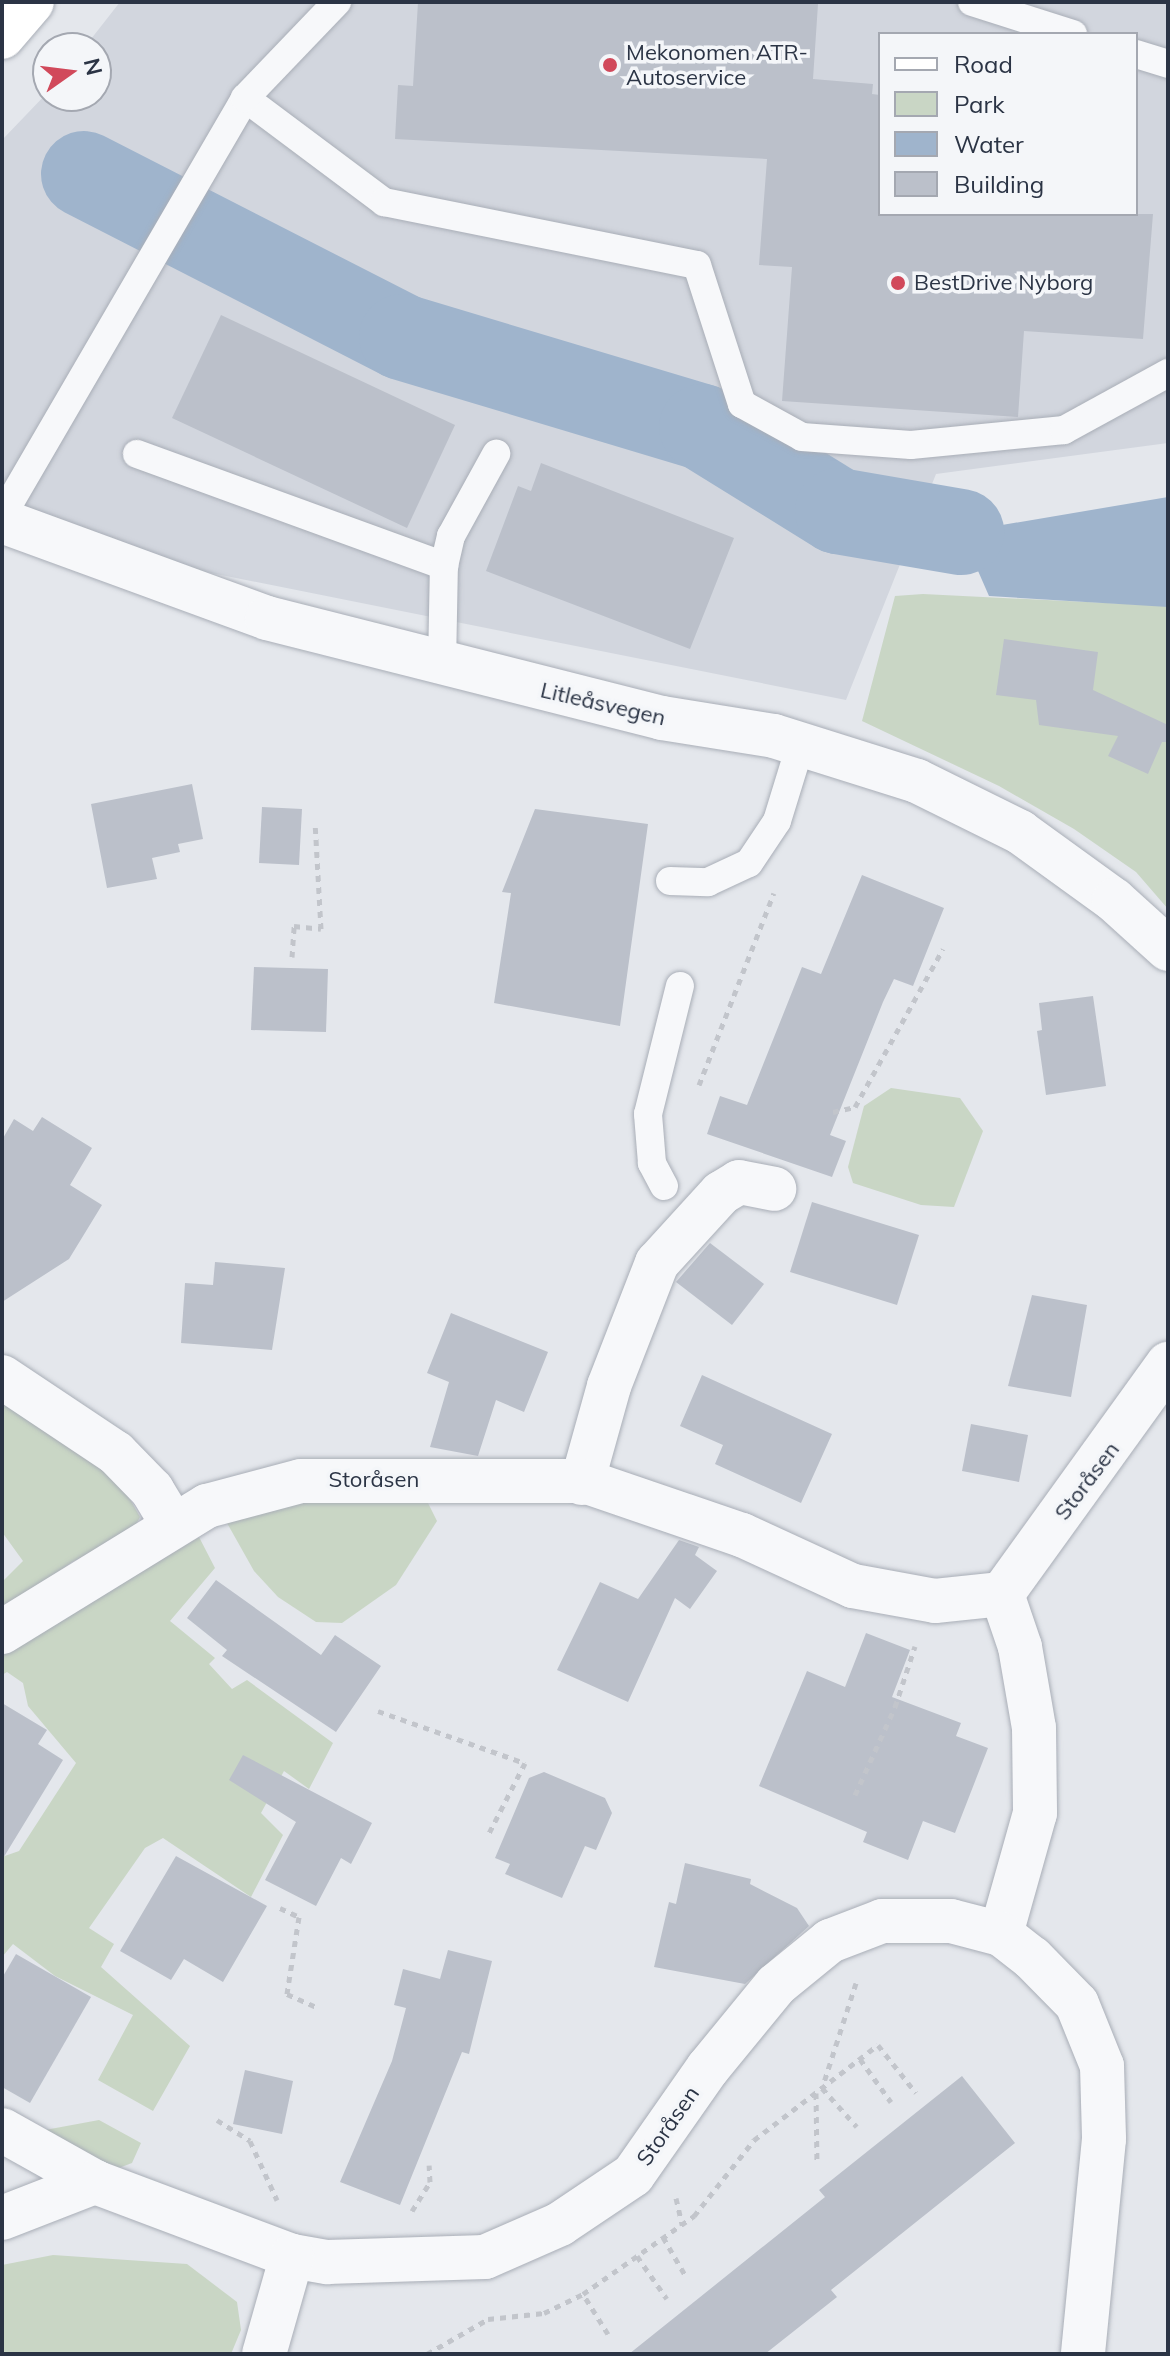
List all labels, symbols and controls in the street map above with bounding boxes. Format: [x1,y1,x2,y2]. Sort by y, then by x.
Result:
north arrow [32,32,112,112]
legend [878,32,1138,216]
place label: Mekonomen ATR- Autoservice [626,39,808,90]
text: Road [954,49,1013,79]
text: N [78,55,109,78]
marker: Mekonomen ATR- Autoservice [601,56,619,74]
text: Park [954,89,1005,119]
text: Water [954,129,1024,159]
text: Building [954,169,1044,199]
place label: BestDrive Nyborg [914,270,1093,296]
marker: BestDrive Nyborg [889,274,907,292]
street label: Litleåsvegen [538,677,668,731]
street label: Storåsen [1049,1437,1125,1525]
street label: Storåsen [329,1467,419,1493]
street label: Storåsen [631,2081,705,2171]

